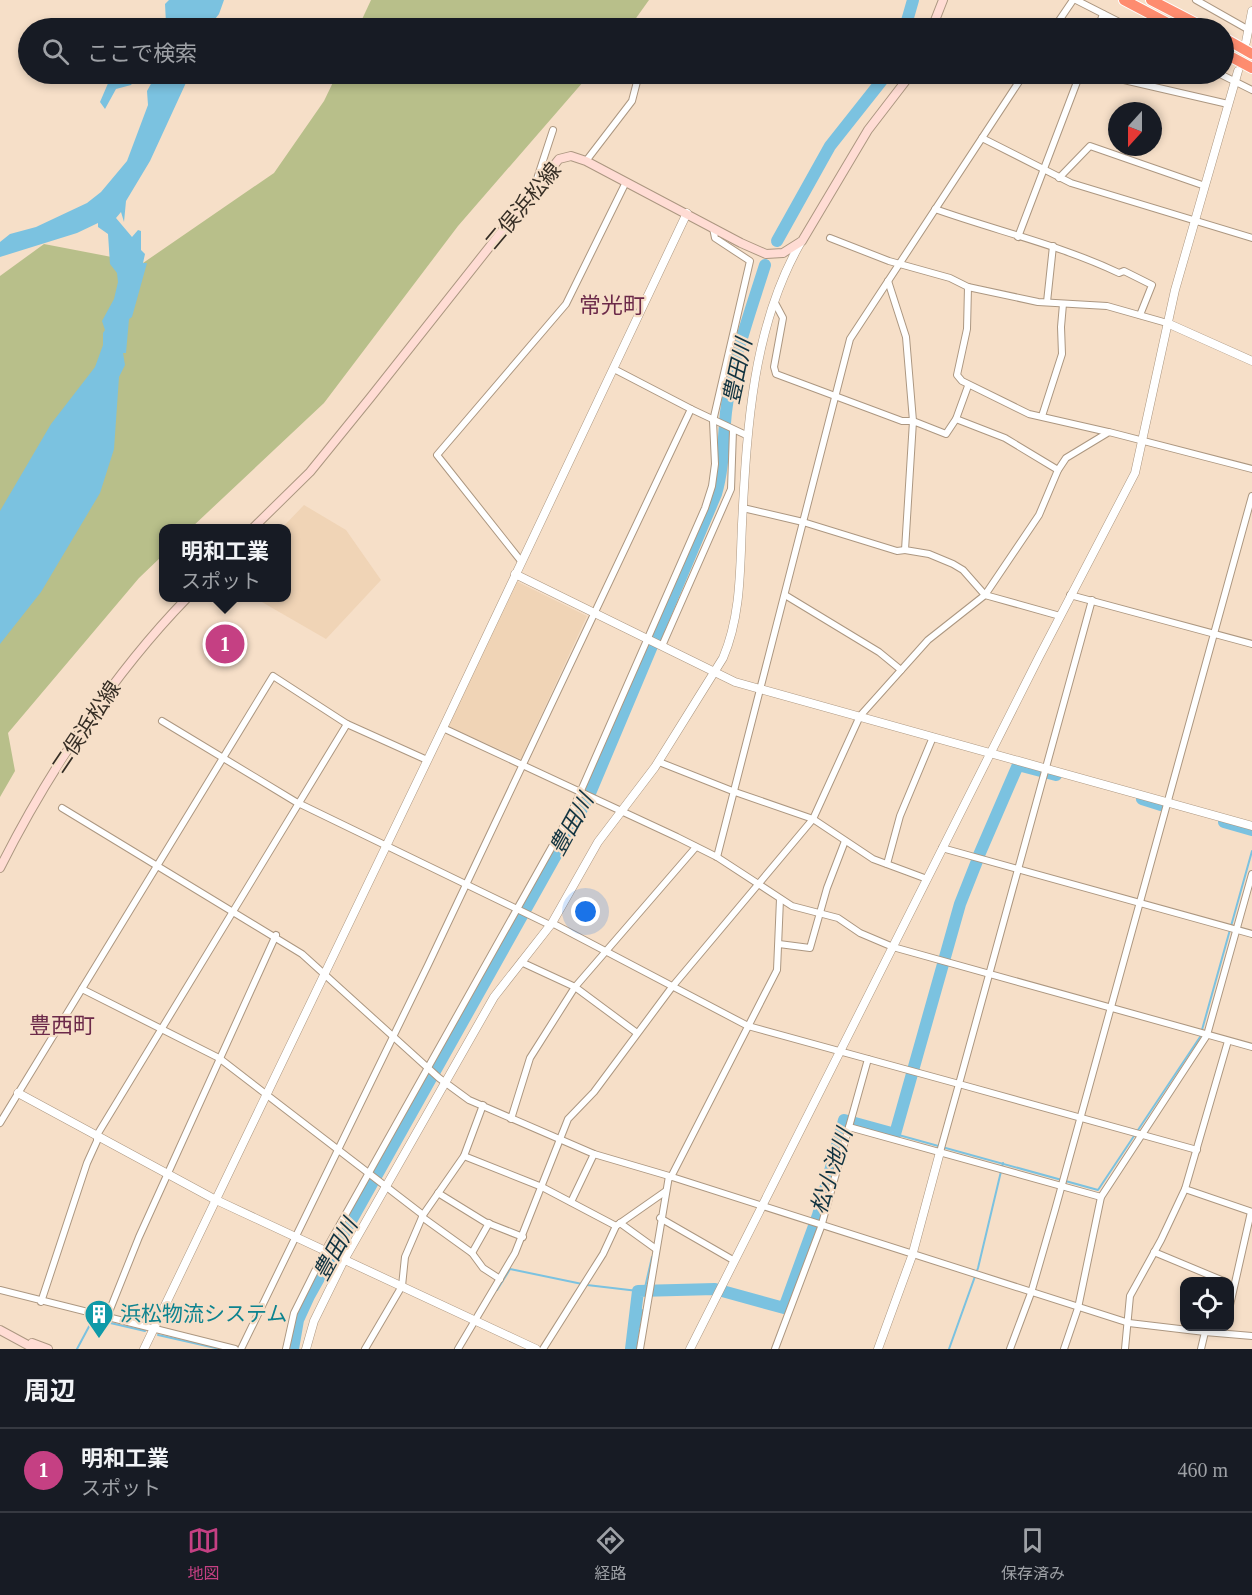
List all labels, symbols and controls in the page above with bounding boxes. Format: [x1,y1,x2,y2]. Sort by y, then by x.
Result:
search box [18,18,1234,84]
icon: search [39,35,72,68]
text: ここで検索 [87,41,197,66]
north arrow [1108,102,1162,156]
street label: 二俣浜松線 [480,158,566,254]
district label: 常光町 [579,293,645,318]
water label: 豊田川 [718,334,757,406]
popup [159,524,291,602]
text: 明和工業 [181,539,269,564]
text: スポット [181,570,261,592]
pin: 1 [206,622,244,666]
street label: 二俣浜松線 [47,677,125,777]
water label: 豊田川 [545,788,599,859]
your location [571,897,600,926]
district label: 豊西町 [29,1013,95,1038]
water label: 松小池川 [806,1124,858,1217]
water label: 豊田川 [309,1213,363,1284]
map controls [1180,1277,1234,1331]
button: locate [1180,1277,1234,1331]
building icon: 浜松物流システム [83,1298,115,1340]
place label: 浜松物流システム [120,1302,287,1326]
text: 周辺 [24,1377,76,1406]
text: 明和工業 [81,1446,169,1471]
text: 1 [39,1459,49,1481]
text: 460 m [1177,1459,1228,1481]
text: スポット [81,1477,161,1499]
tab: 地図 [187,1524,220,1584]
tab: 経路 [594,1524,627,1584]
tab: 保存済み [1001,1524,1065,1584]

